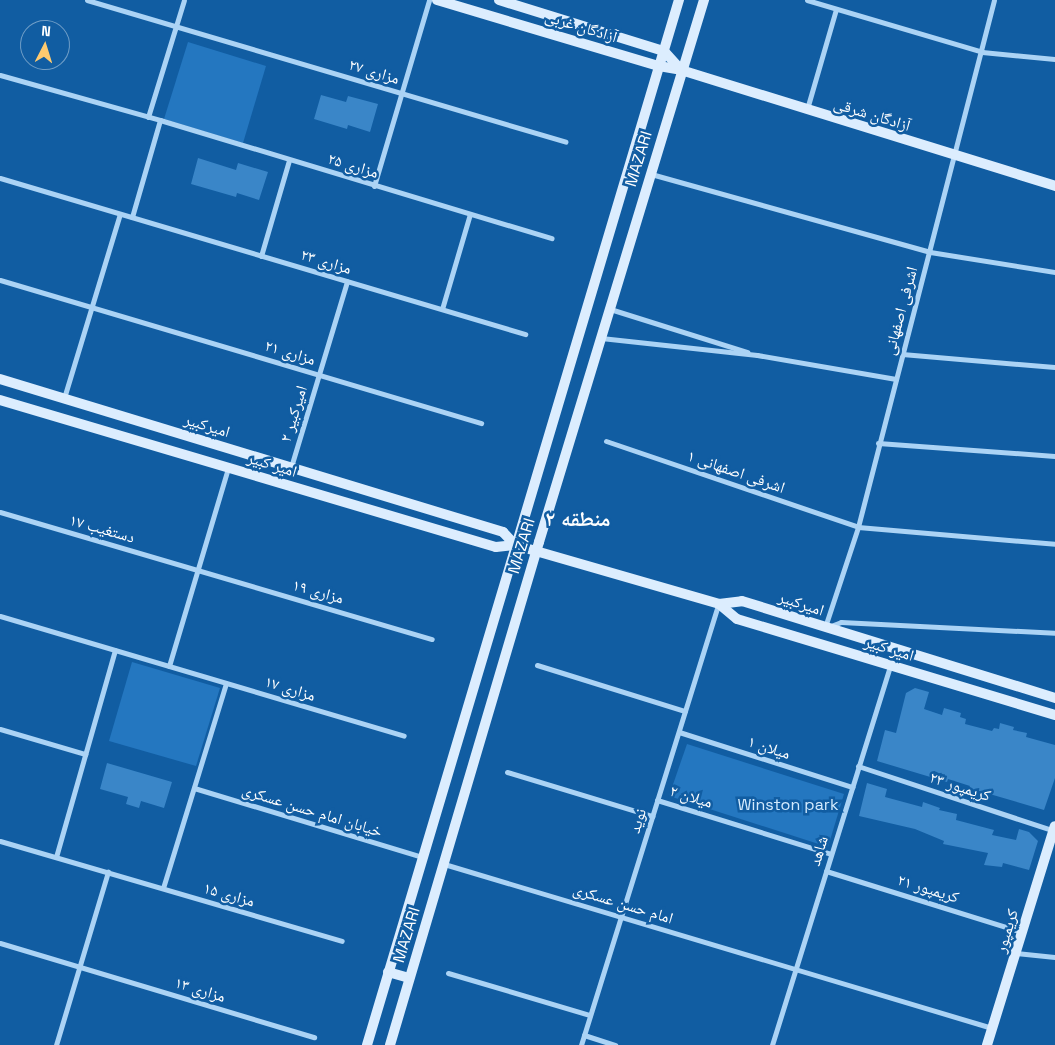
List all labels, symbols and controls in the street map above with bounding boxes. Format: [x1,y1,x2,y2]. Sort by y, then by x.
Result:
street label: آزادگان غربی [543,7,619,47]
north arrow [20,20,70,70]
text: N [41,22,52,40]
street label: مزاری ۲۷ [346,55,402,89]
street label: آزادگان شرقی [831,94,913,136]
street label: MAZARI [621,129,657,189]
street label: مزاری ۲۵ [325,149,381,183]
street label: مزاری ۲۳ [298,245,354,279]
street label: اشرفی اصفهانی [880,265,922,357]
street label: مزاری ۲۱ [262,336,318,370]
street label: امیرکبیر ۲ [276,383,312,445]
street label: امیرکبیر [182,410,232,442]
street label: اشرفی اصفهانی ۱ [685,446,787,498]
street label: امیر کبیر [245,448,299,482]
district label: منطقه ۲ [546,506,610,532]
street label: دستغیب ۱۷ [67,511,137,547]
street label: MAZARI [504,516,540,576]
street label: مزاری ۱۹ [290,576,346,608]
street label: امیرکبیر [776,588,826,620]
street label: امیر کبیر [862,632,916,666]
street label: مزاری ۱۷ [262,672,318,706]
street label: میلان ۱ [745,732,793,764]
street label: کریمپور ۲۳ [927,768,993,806]
street label: خیابان امام حسن عسکری [240,781,384,841]
street label: میلان ۲ [667,781,715,813]
park label: Winston park [737,795,839,815]
street label: نوید [625,806,651,836]
street label: شاهد [805,834,833,868]
street label: کریمپور ۲۱ [895,871,961,907]
street label: مزاری ۱۵ [201,879,257,911]
street label: امام حسن عسکری [571,880,675,928]
street label: MAZARI [389,905,425,965]
street label: کریمپور [991,907,1023,955]
street label: مزاری ۱۳ [172,973,228,1007]

